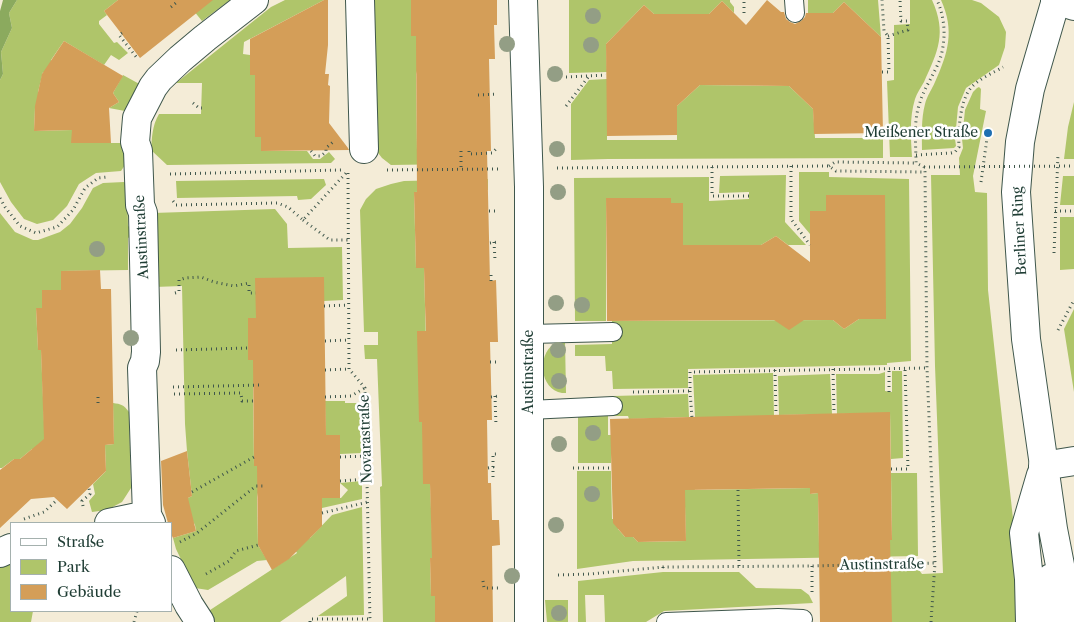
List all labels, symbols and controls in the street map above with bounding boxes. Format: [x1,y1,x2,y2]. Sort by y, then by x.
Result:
place label: Meißener Straße [864,125,978,141]
marker: Meißener Straße [982,127,994,139]
street label: Berliner Ring [1009,186,1031,276]
street label: Austinstraße [131,194,153,280]
street label: Austinstraße [521,330,537,414]
street label: Novarastraße [356,394,376,484]
legend [10,522,172,612]
text: Straße [57,532,104,551]
street label: Austinstraße [840,556,924,574]
text: Park [57,557,90,576]
text: Gebäude [57,582,121,601]

